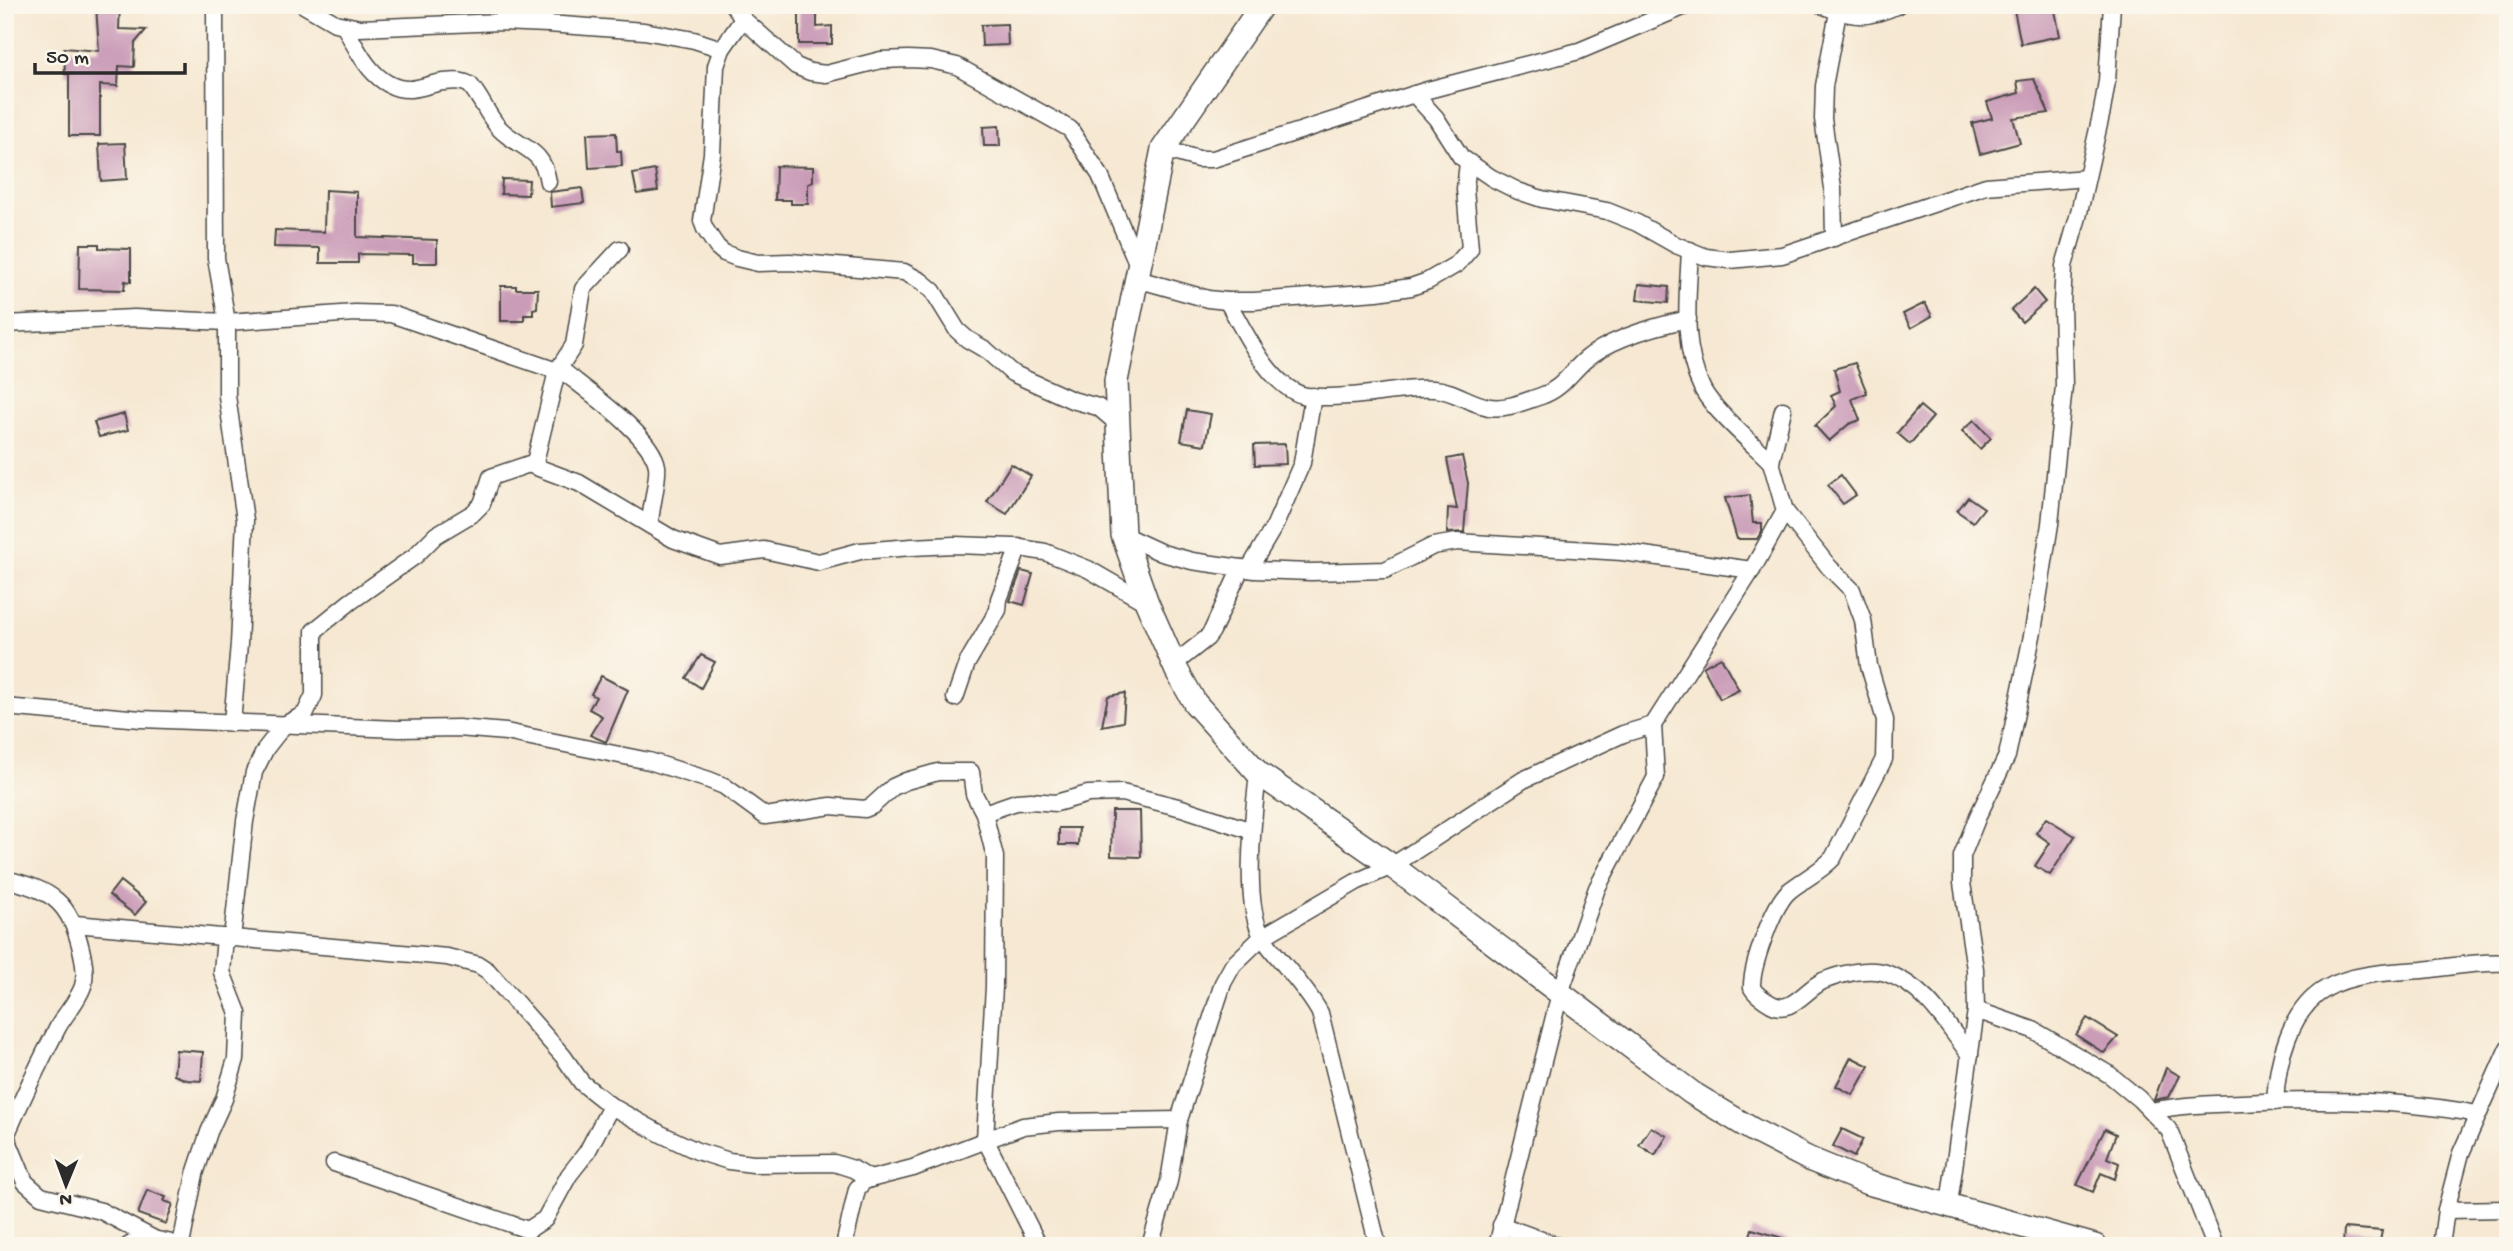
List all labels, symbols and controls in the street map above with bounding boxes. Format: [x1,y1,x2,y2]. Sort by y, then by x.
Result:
scale bar [35,32,186,76]
text: 50 m [46,47,89,72]
north arrow [32,1150,102,1220]
text: N [59,1187,72,1210]

